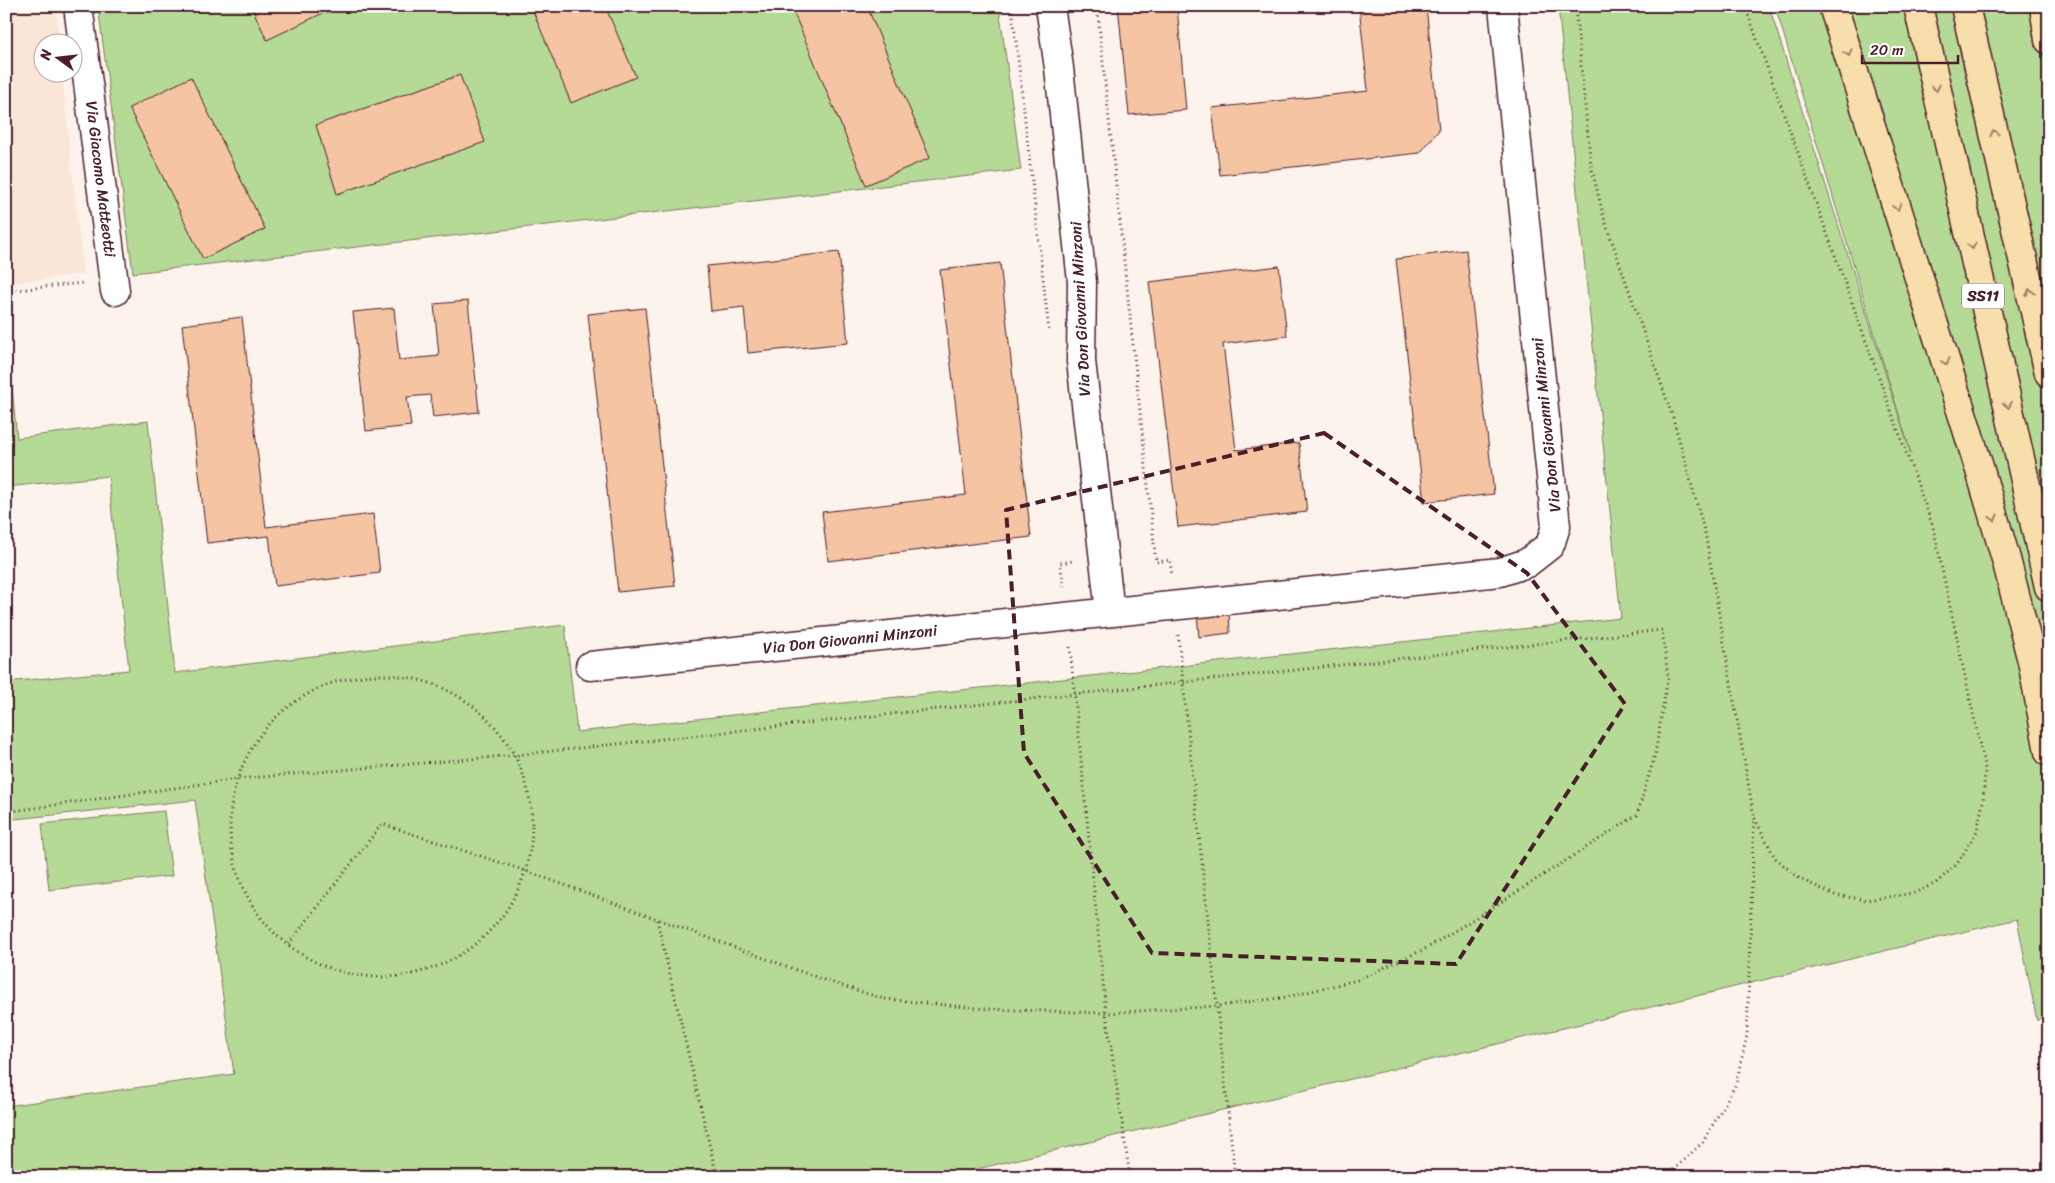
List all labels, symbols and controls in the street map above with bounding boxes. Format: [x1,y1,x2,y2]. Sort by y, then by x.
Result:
north arrow [32,32,82,82]
scale bar [1862,32,1959,64]
text: 20 m [1870,37,1904,63]
text: N [32,47,59,64]
one-way arrow [1842,48,1852,56]
one-way arrow [1931,83,1941,92]
street label: Via Giacomo Matteotti [77,99,125,259]
one-way arrow [1989,129,2000,138]
one-way arrow [1891,203,1901,211]
street label: Via Don Giovanni Minzoni [1061,220,1099,397]
one-way arrow [1966,242,1977,251]
road number: SS11 [1962,284,2004,308]
one-way arrow [2025,287,2036,296]
street label: Via Don Giovanni Minzoni [1522,336,1570,513]
one-way arrow [1941,358,1951,366]
one-way arrow [2002,401,2013,409]
one-way arrow [1989,513,1999,521]
street label: Via Don Giovanni Minzoni [762,615,939,663]

